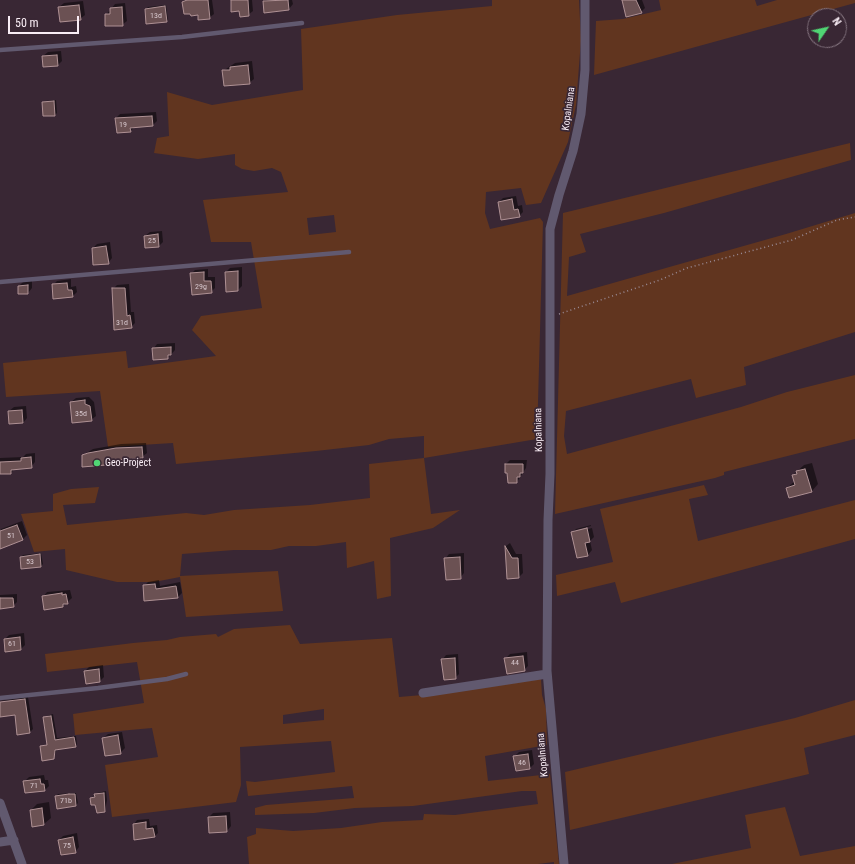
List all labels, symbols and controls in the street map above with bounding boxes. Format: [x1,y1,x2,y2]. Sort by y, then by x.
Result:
scale bar [10,8,81,34]
north arrow [807,8,847,48]
house number: 13d [150,11,162,21]
text: N [829,15,844,28]
text: 50 m [15,16,39,30]
street label: Kopalniana [560,86,578,132]
house number: 19 [119,120,127,130]
house number: 25 [148,236,156,246]
house number: 29g [195,282,207,292]
house number: 31d [116,318,128,328]
street label: Kopalniana [533,408,545,452]
house number: 35d [75,409,87,419]
place label: Geo-Project [105,457,151,469]
marker: Geo-Project [92,458,102,468]
house number: 51 [7,531,15,541]
house number: 53 [26,557,34,567]
house number: 61 [8,639,16,649]
house number: 44 [511,658,519,668]
street label: Kopalniana [535,733,551,777]
house number: 46 [518,758,526,768]
house number: 71 [30,781,38,791]
house number: 71b [60,796,72,806]
house number: 75 [63,841,71,851]

